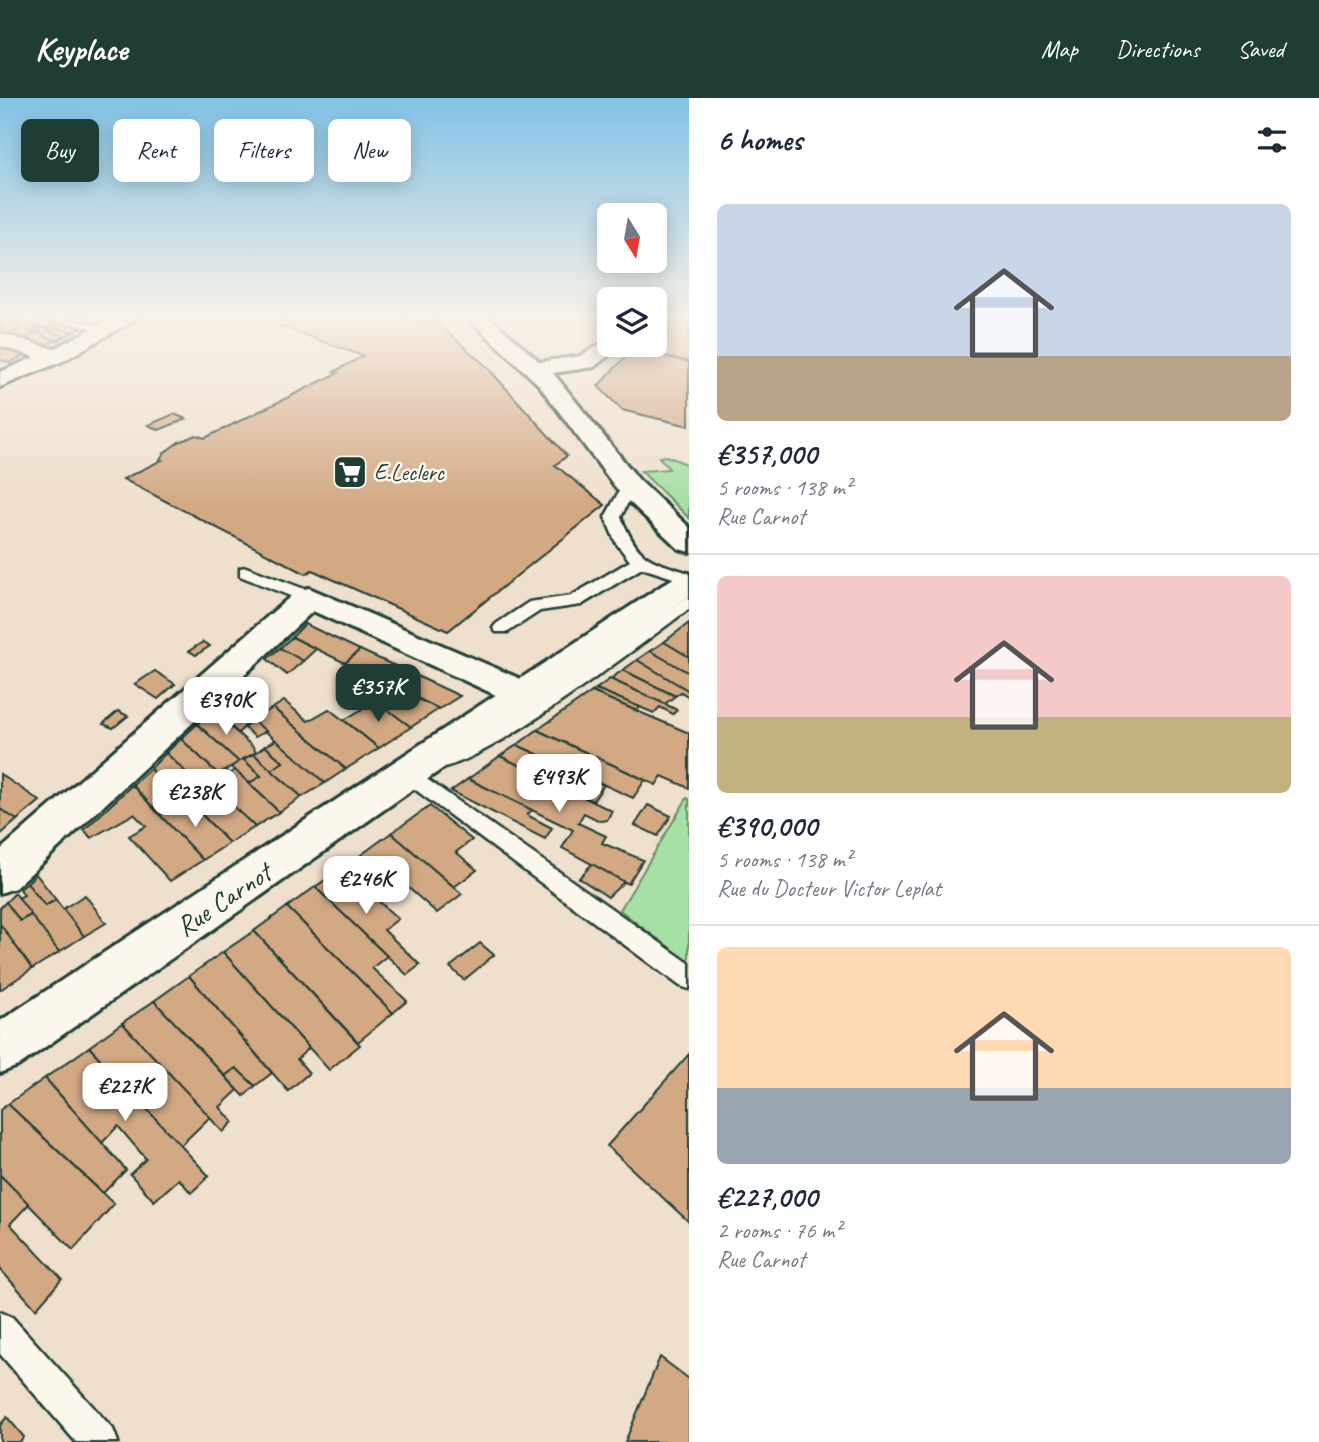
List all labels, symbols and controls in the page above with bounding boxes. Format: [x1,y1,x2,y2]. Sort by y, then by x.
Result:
text: Keyplace [35,28,128,70]
text: Map [1041,34,1078,64]
text: Directions [1116,34,1199,64]
text: Saved [1237,34,1284,64]
chip: Buy [21,119,99,182]
chip: Rent [113,119,200,182]
chip: Filters [214,119,314,182]
chip: New [328,119,411,182]
text: 6 homes [717,121,802,159]
icon: filters [1253,121,1291,159]
north arrow [597,203,667,273]
map controls [597,203,667,357]
icon: home [941,250,1067,376]
button: layers [597,287,667,357]
text: €357,000 [717,435,817,473]
supermarket icon: E.Leclerc [331,453,369,491]
place label: E.Leclerc [374,458,446,487]
text: 5 rooms · 138 m² [717,473,852,502]
text: Rue Carnot [717,502,805,531]
icon: home [941,622,1067,748]
pin: €357K [329,664,427,724]
text: €357K [352,672,404,701]
pin: €390K [177,678,275,737]
text: €390K [200,685,252,714]
pin: €493K [510,754,608,814]
text: €493K [533,762,585,791]
pin: €238K [146,770,244,829]
text: €238K [168,777,222,806]
text: €390,000 [717,807,817,845]
text: 5 rooms · 138 m² [717,845,852,874]
street label: Rue Carnot [169,853,281,944]
pin: €246K [317,856,415,916]
text: €246K [339,864,393,893]
text: Rue du Docteur Victor Leplat [717,874,941,903]
icon: home [941,993,1067,1119]
pin: €227K [76,1063,174,1123]
text: €227K [99,1071,152,1100]
text: €227,000 [717,1178,817,1216]
text: 2 rooms · 76 m² [717,1216,841,1245]
text: Rue Carnot [717,1245,805,1274]

